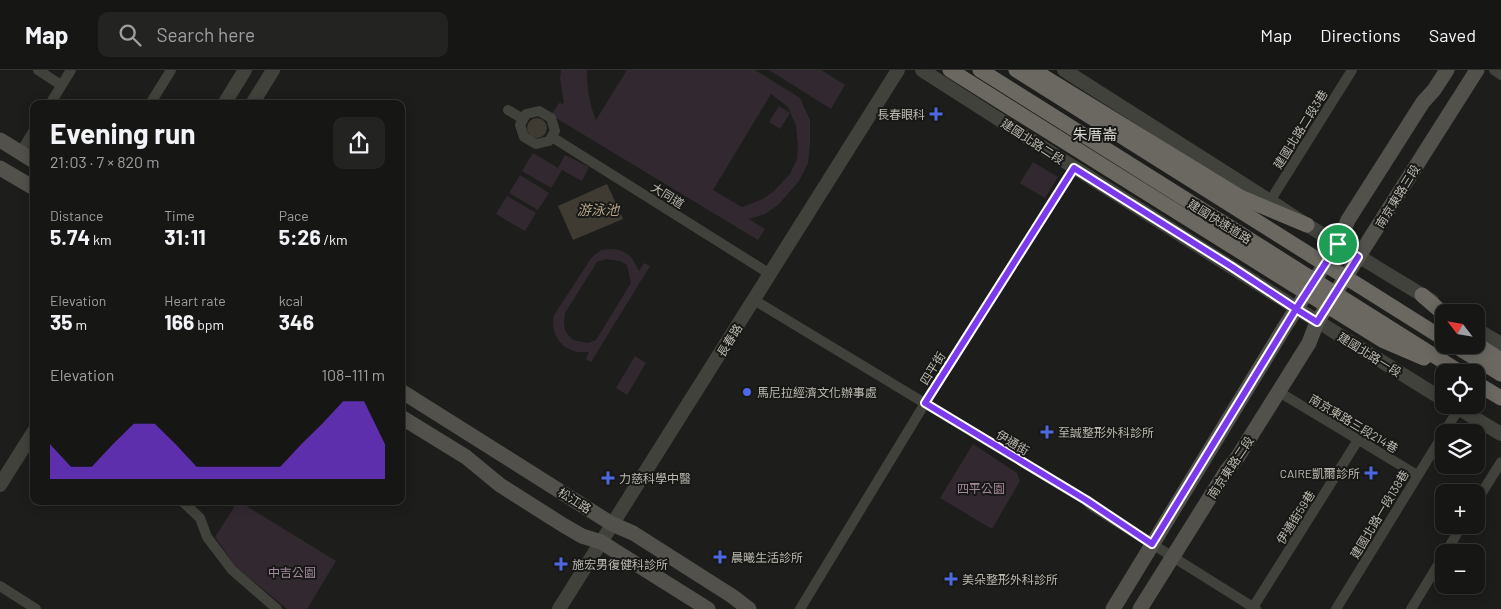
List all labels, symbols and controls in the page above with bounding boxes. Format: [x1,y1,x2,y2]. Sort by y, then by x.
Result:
search box [98,12,448,57]
text: Map [25,20,68,49]
icon: search [116,21,144,49]
text: Search here [156,23,255,46]
text: Map [1260,24,1292,46]
text: Directions [1320,24,1401,46]
text: Saved [1429,24,1476,46]
street label: 建國北路二段3巷 [1270,87,1330,171]
place label: 長春眼科 [877,107,925,121]
marker: 長春眼科 [929,107,943,121]
text: Evening run [50,116,196,150]
street label: 建國北路二段 [999,116,1067,166]
button: share [333,117,385,169]
district label: 朱厝崙 [1072,125,1118,143]
text: 21:03 · 7 × 820 m [50,152,160,171]
street label: 南京東路三段 [1372,162,1422,230]
street label: 大同道 [649,180,687,210]
street label: 建國快速道路 [1186,196,1254,246]
water label: 游泳池 [577,201,621,218]
text: Distance [50,207,103,224]
text: Time [164,207,195,224]
text: Pace [279,207,309,224]
pin [1317,223,1359,265]
text: 5.74 [50,224,90,249]
text: 31:11 [164,224,206,249]
text: 5:26 [279,224,321,249]
icon: arrive [1324,230,1352,258]
text: km [90,231,112,248]
text: /km [321,231,348,248]
text: Elevation [50,292,106,309]
text: Heart rate [164,292,226,309]
text: kcal [279,292,303,309]
north arrow [1435,304,1485,354]
map controls [1435,304,1485,594]
text: 35 [50,309,73,334]
text: 166 [164,309,194,334]
text: 346 [279,309,314,334]
text: m [73,316,87,333]
text: bpm [194,316,224,333]
street label: 長春路 [714,321,744,359]
street label: 建國北路一段 [1336,329,1404,379]
street label: 四平街 [917,349,947,387]
button: locate [1435,364,1485,414]
text: Elevation [50,365,114,384]
text: 108–111 m [321,365,385,384]
place label: 馬尼拉經濟文化辦事處 [757,385,877,399]
marker: 馬尼拉經濟文化辦事處 [741,386,753,398]
street label: 南京東路三段214巷 [1307,391,1401,455]
button: layers [1435,424,1485,474]
marker: 至誠整形外科診所 [1040,425,1054,439]
place label: 至誠整形外科診所 [1058,425,1154,439]
street label: 伊通街 [994,427,1032,457]
street label: 南京東路二段 [1204,433,1256,501]
place label: CAIRE凱爾診所 [1280,466,1360,480]
marker: CAIRE凱爾診所 [1364,466,1378,480]
street label: 建國北路一段138巷 [1347,467,1411,561]
marker: 力慈科學中醫 [601,471,615,485]
place label: 力慈科學中醫 [619,471,691,485]
park label: 四平公園 [957,481,1005,495]
button: + [1435,484,1485,534]
street label: 松江路 [556,485,594,515]
street label: 伊通街59巷 [1273,488,1317,546]
button: − [1435,544,1485,594]
marker: 晨曦生活診所 [713,550,727,564]
place label: 晨曦生活診所 [731,550,803,564]
marker: 施宏男復健科診所 [554,557,568,571]
place label: 施宏男復健科診所 [572,557,668,571]
park label: 中吉公園 [268,565,316,579]
marker: 美朵整形外科診所 [944,572,958,586]
place label: 美朵整形外科診所 [962,572,1058,586]

